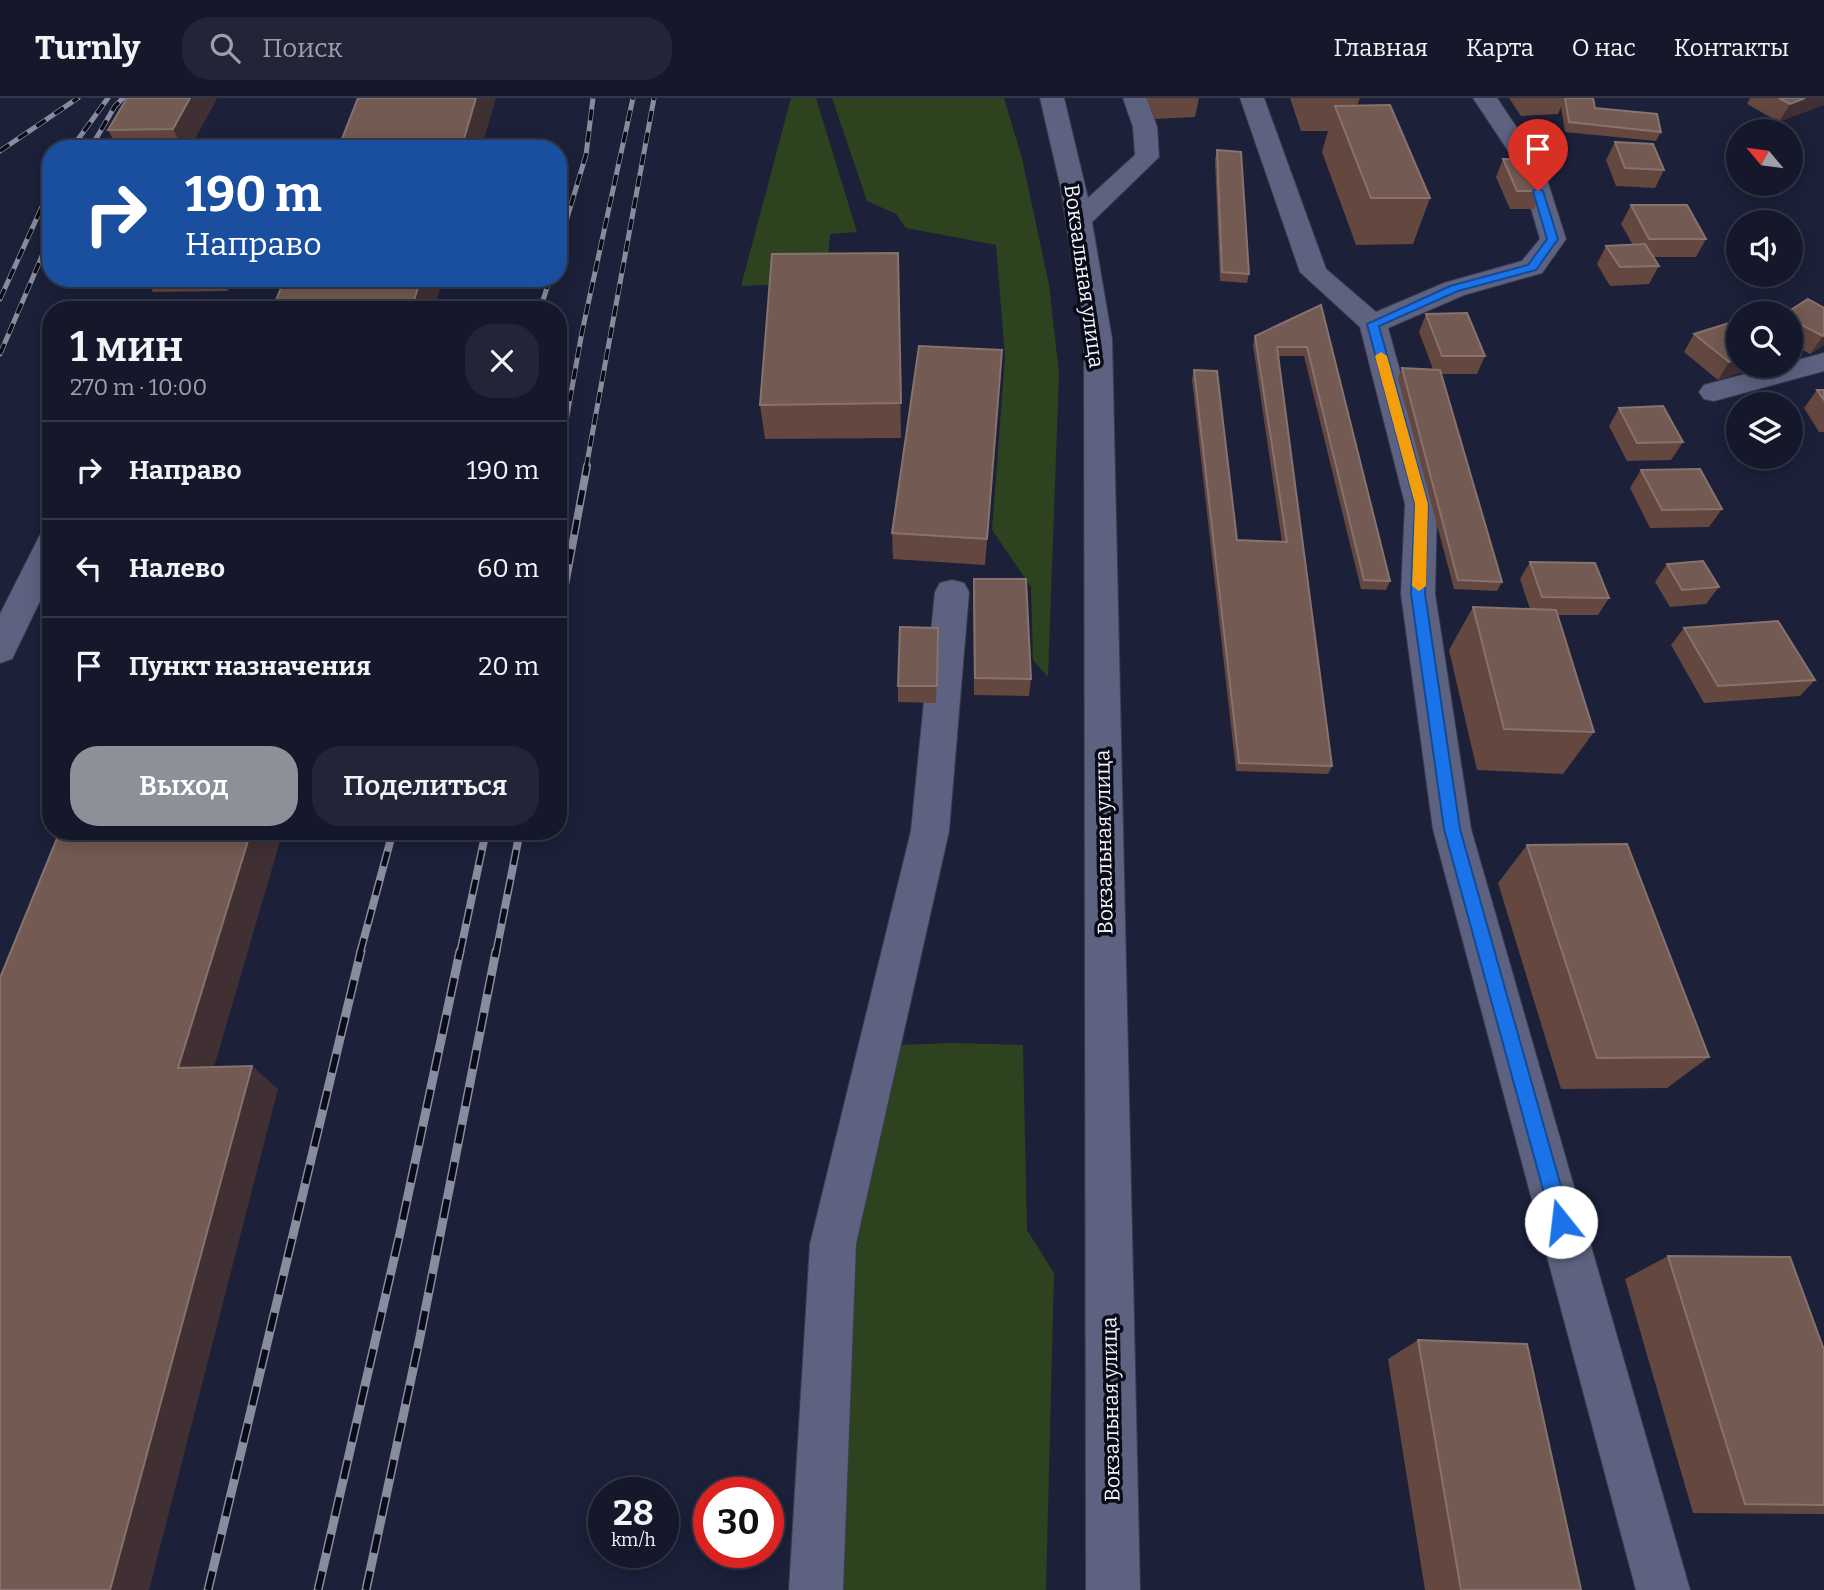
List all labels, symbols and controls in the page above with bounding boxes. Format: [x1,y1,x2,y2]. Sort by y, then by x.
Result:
search box [182,17,672,80]
text: Turnly [35,28,140,68]
icon: search [206,29,244,67]
text: Поиск [262,33,343,64]
text: Главная [1333,34,1428,62]
text: Карта [1466,34,1534,62]
text: О нас [1572,34,1636,62]
text: Контакты [1674,34,1789,62]
pin [1508,119,1568,191]
north arrow [1726,119,1802,196]
map controls [1726,119,1803,469]
icon: arrive [1519,130,1557,168]
text: 190 m [185,165,322,224]
icon: right [70,168,161,259]
street label: Вокзальная улица [1058,183,1110,370]
button: sound [1726,210,1803,287]
text: Направо [185,225,322,263]
button: search [1726,301,1803,378]
text: 1 мин [70,322,183,372]
button: close [465,324,539,398]
text: 270 m · 10:00 [70,373,207,401]
button: layers [1726,392,1803,469]
icon: right [70,451,108,489]
text: Направо [129,455,242,486]
text: 190 m [467,455,539,486]
icon: left [70,549,108,587]
text: Налево [129,553,225,584]
text: 60 m [477,553,539,584]
icon: arrive [70,647,108,685]
text: Пункт назначения [129,651,371,682]
text: 20 m [478,651,539,682]
button: Выход [70,746,298,826]
button: Поделиться [312,746,539,826]
street label: Вокзальная улица [1089,749,1119,935]
position arrow [1524,1185,1598,1259]
street label: Вокзальная улица [1096,1316,1126,1502]
speed limit sign: 30 [693,1477,784,1568]
text: 28 [613,1492,654,1534]
text: km/h [611,1529,656,1551]

